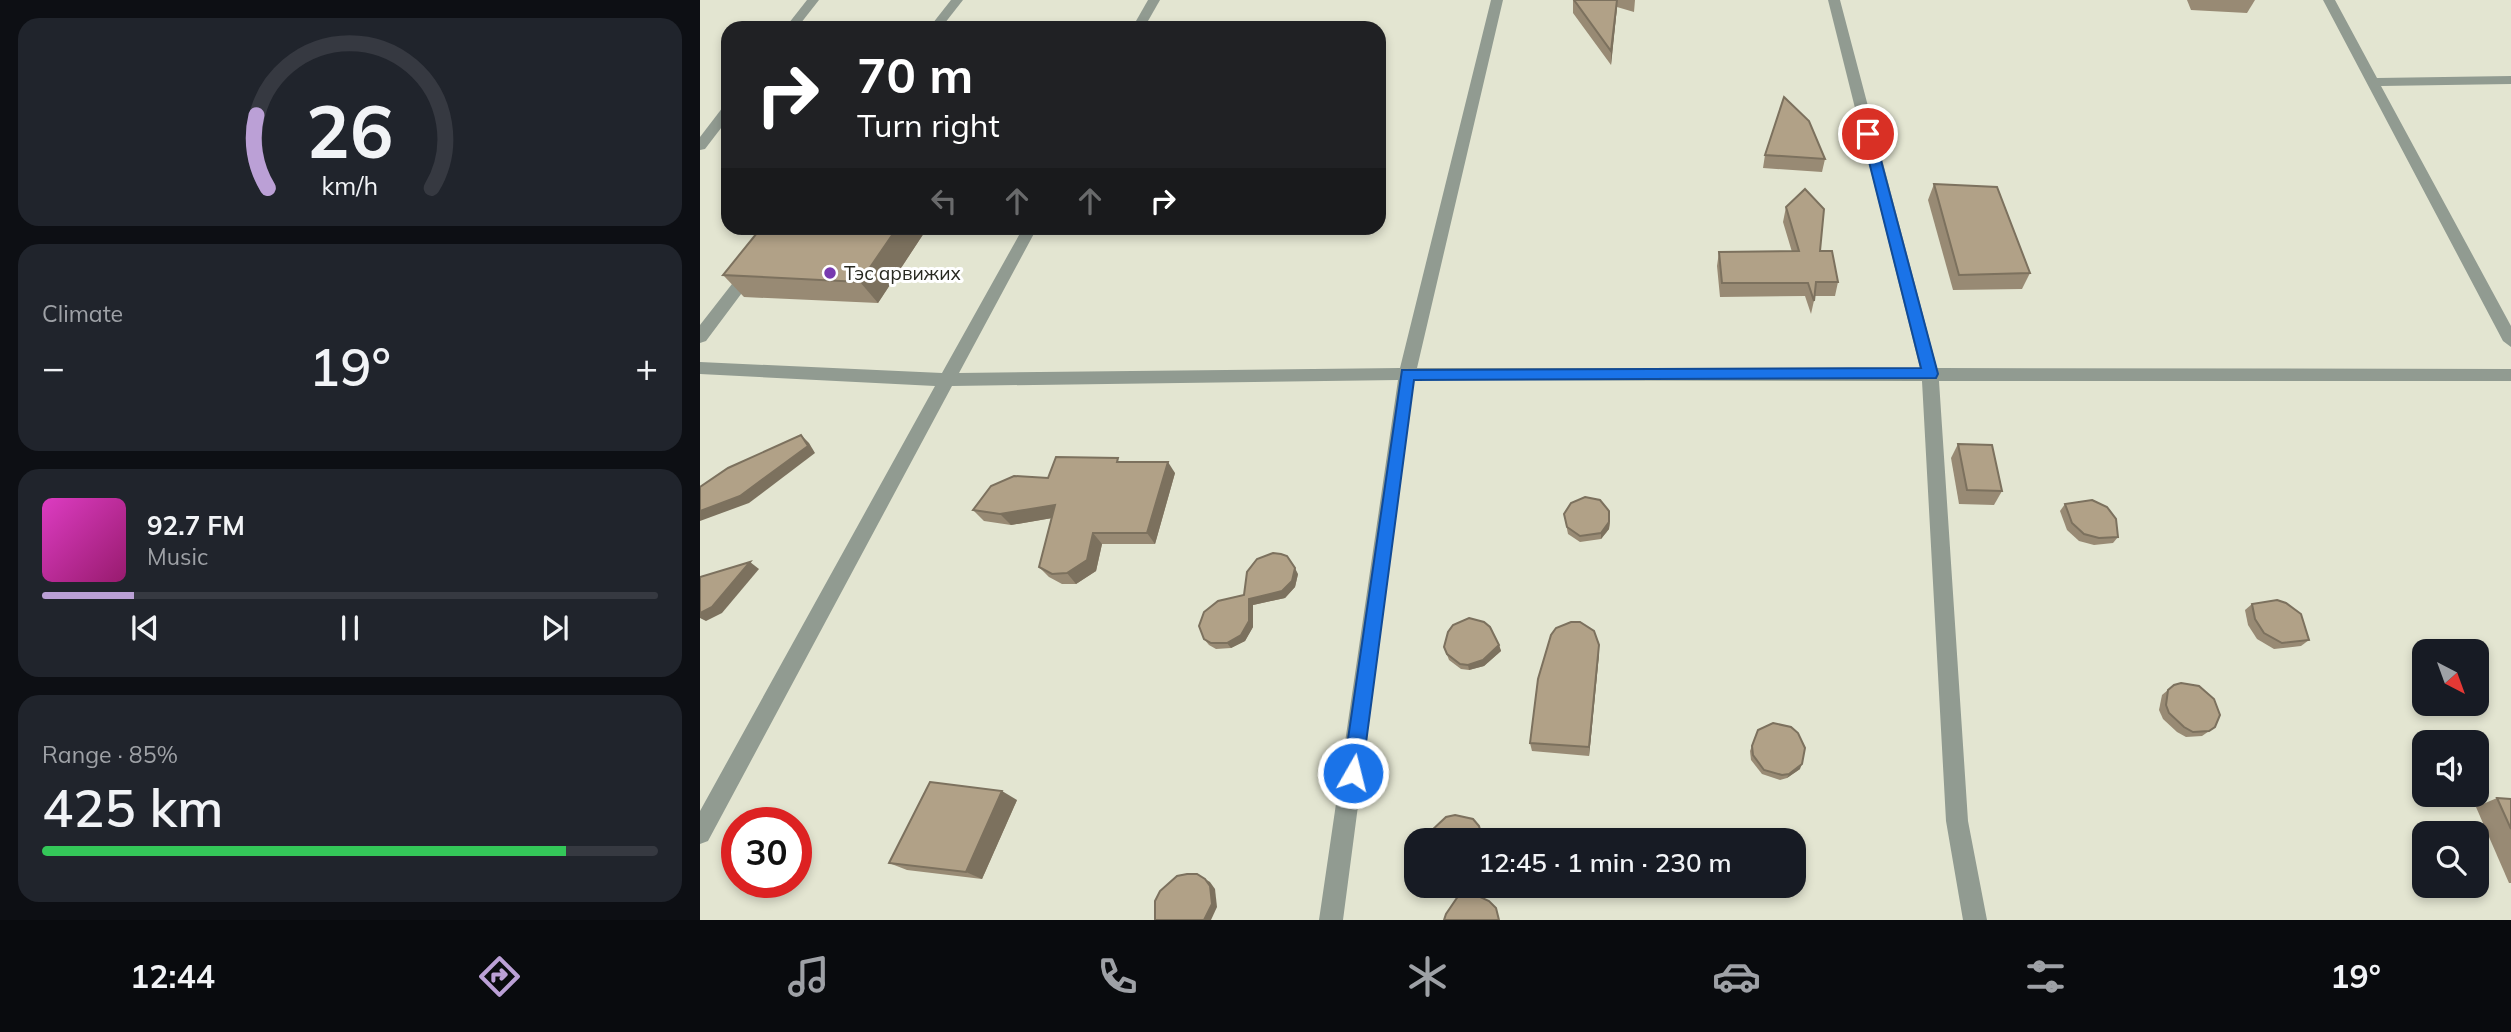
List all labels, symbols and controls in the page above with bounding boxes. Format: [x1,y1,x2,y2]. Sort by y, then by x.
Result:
text: 70 m [857,44,973,105]
icon: right [742,49,833,140]
text: 26 [306,85,394,176]
pin [1838,104,1898,164]
text: Turn right [857,105,1000,145]
icon: arrive [1849,115,1887,153]
text: km/h [322,170,378,201]
icon: left [925,182,963,220]
icon: ahead [998,182,1036,220]
icon: ahead [1071,182,1109,220]
icon: right [1144,182,1182,220]
place label: Тэс арвижих [844,261,962,285]
marker: Тэс арвижих [822,265,838,281]
text: Climate [42,299,123,328]
text: 19° [309,334,391,399]
text: − [42,343,65,391]
text: + [635,343,658,391]
text: 92.7 FM [147,509,245,542]
text: Music [147,542,208,571]
icon: previous [126,609,164,647]
icon: pause [331,609,369,647]
icon: next [536,609,574,647]
north arrow [2412,639,2488,716]
map controls [2412,639,2489,898]
button: sound [2412,730,2489,807]
position arrow [1316,736,1390,810]
text: Range · 85% [42,740,178,769]
text: 425 km [42,775,223,840]
speed limit sign: 30 [721,807,812,898]
button: search [2412,821,2489,898]
text: 12:45 · 1 min · 230 m [1478,846,1732,879]
icon: directions [475,952,524,1001]
icon: music [784,952,833,1001]
icon: phone [1093,952,1142,1001]
icon: climate [1403,952,1452,1001]
icon: car [1712,952,1761,1001]
icon: filters [2021,952,2070,1001]
text: 12:44 [130,956,215,996]
text: 19° [2330,956,2381,996]

